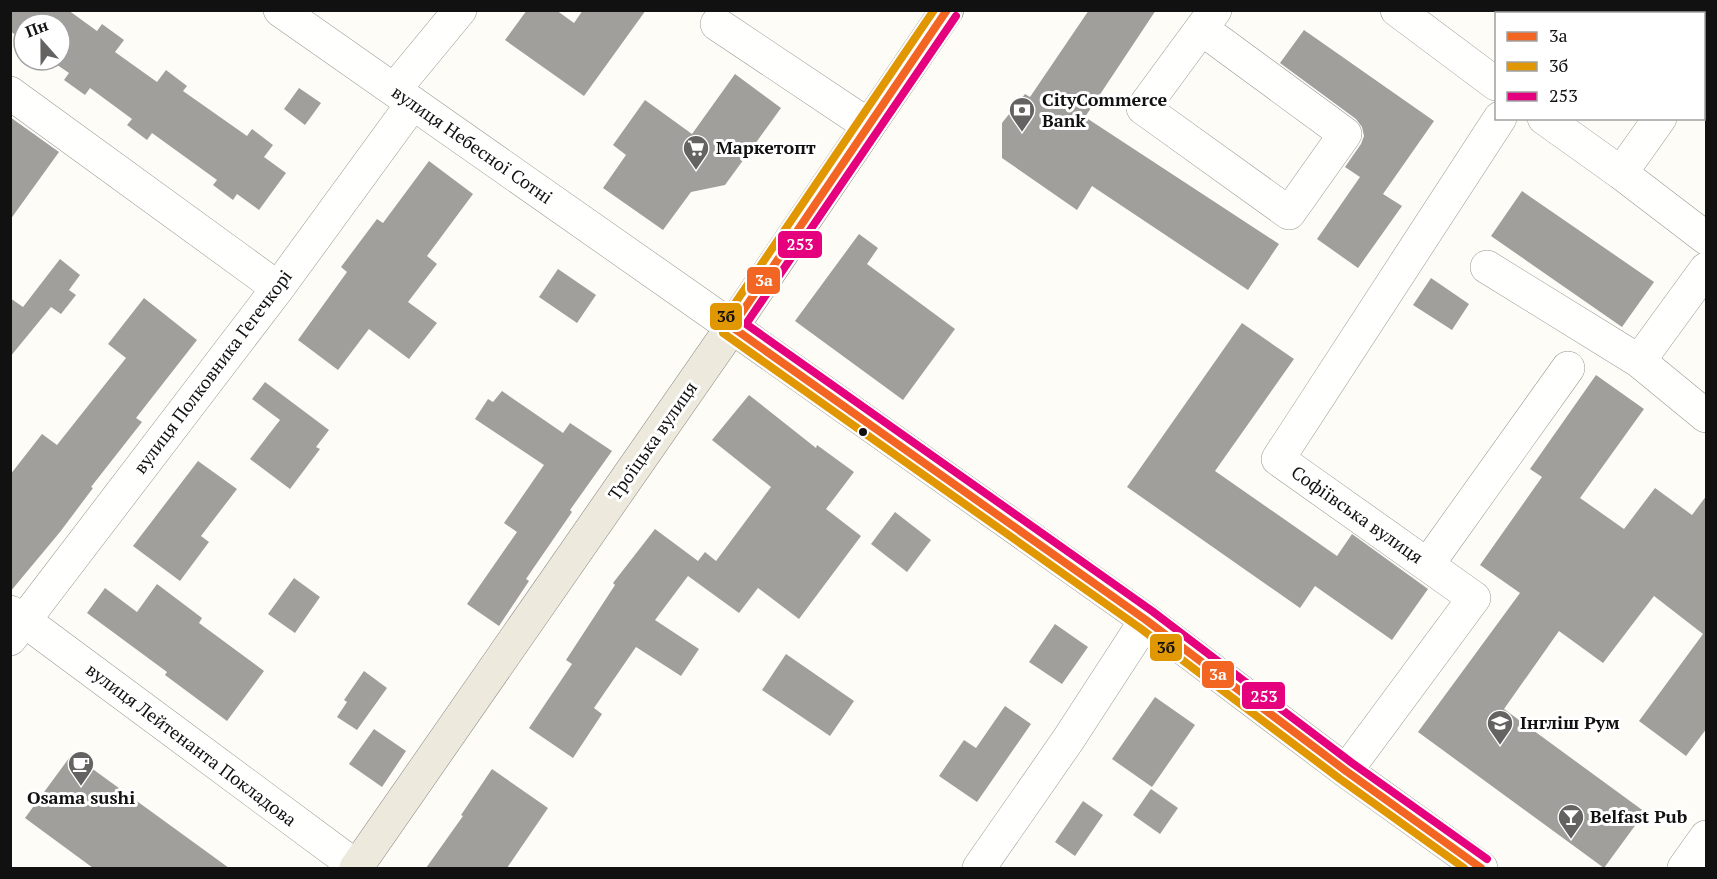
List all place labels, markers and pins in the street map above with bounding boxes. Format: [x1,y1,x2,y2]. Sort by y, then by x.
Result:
place label: CityCommerce Bank [1042,87,1167,132]
bank icon: CityCommerce Bank [1007,95,1037,133]
supermarket icon: Маркетопт [681,133,711,171]
place label: Маркетопт [716,135,816,159]
unlabelled marker [857,426,869,438]
school or university icon: Інгліш Рум [1485,708,1515,746]
place label: Інгліш Рум [1520,710,1620,734]
cafe icon: Osama sushi [66,749,96,787]
place label: Osama sushi [27,785,135,809]
bar icon: Belfast Pub [1556,802,1586,840]
place label: Belfast Pub [1590,804,1688,828]

